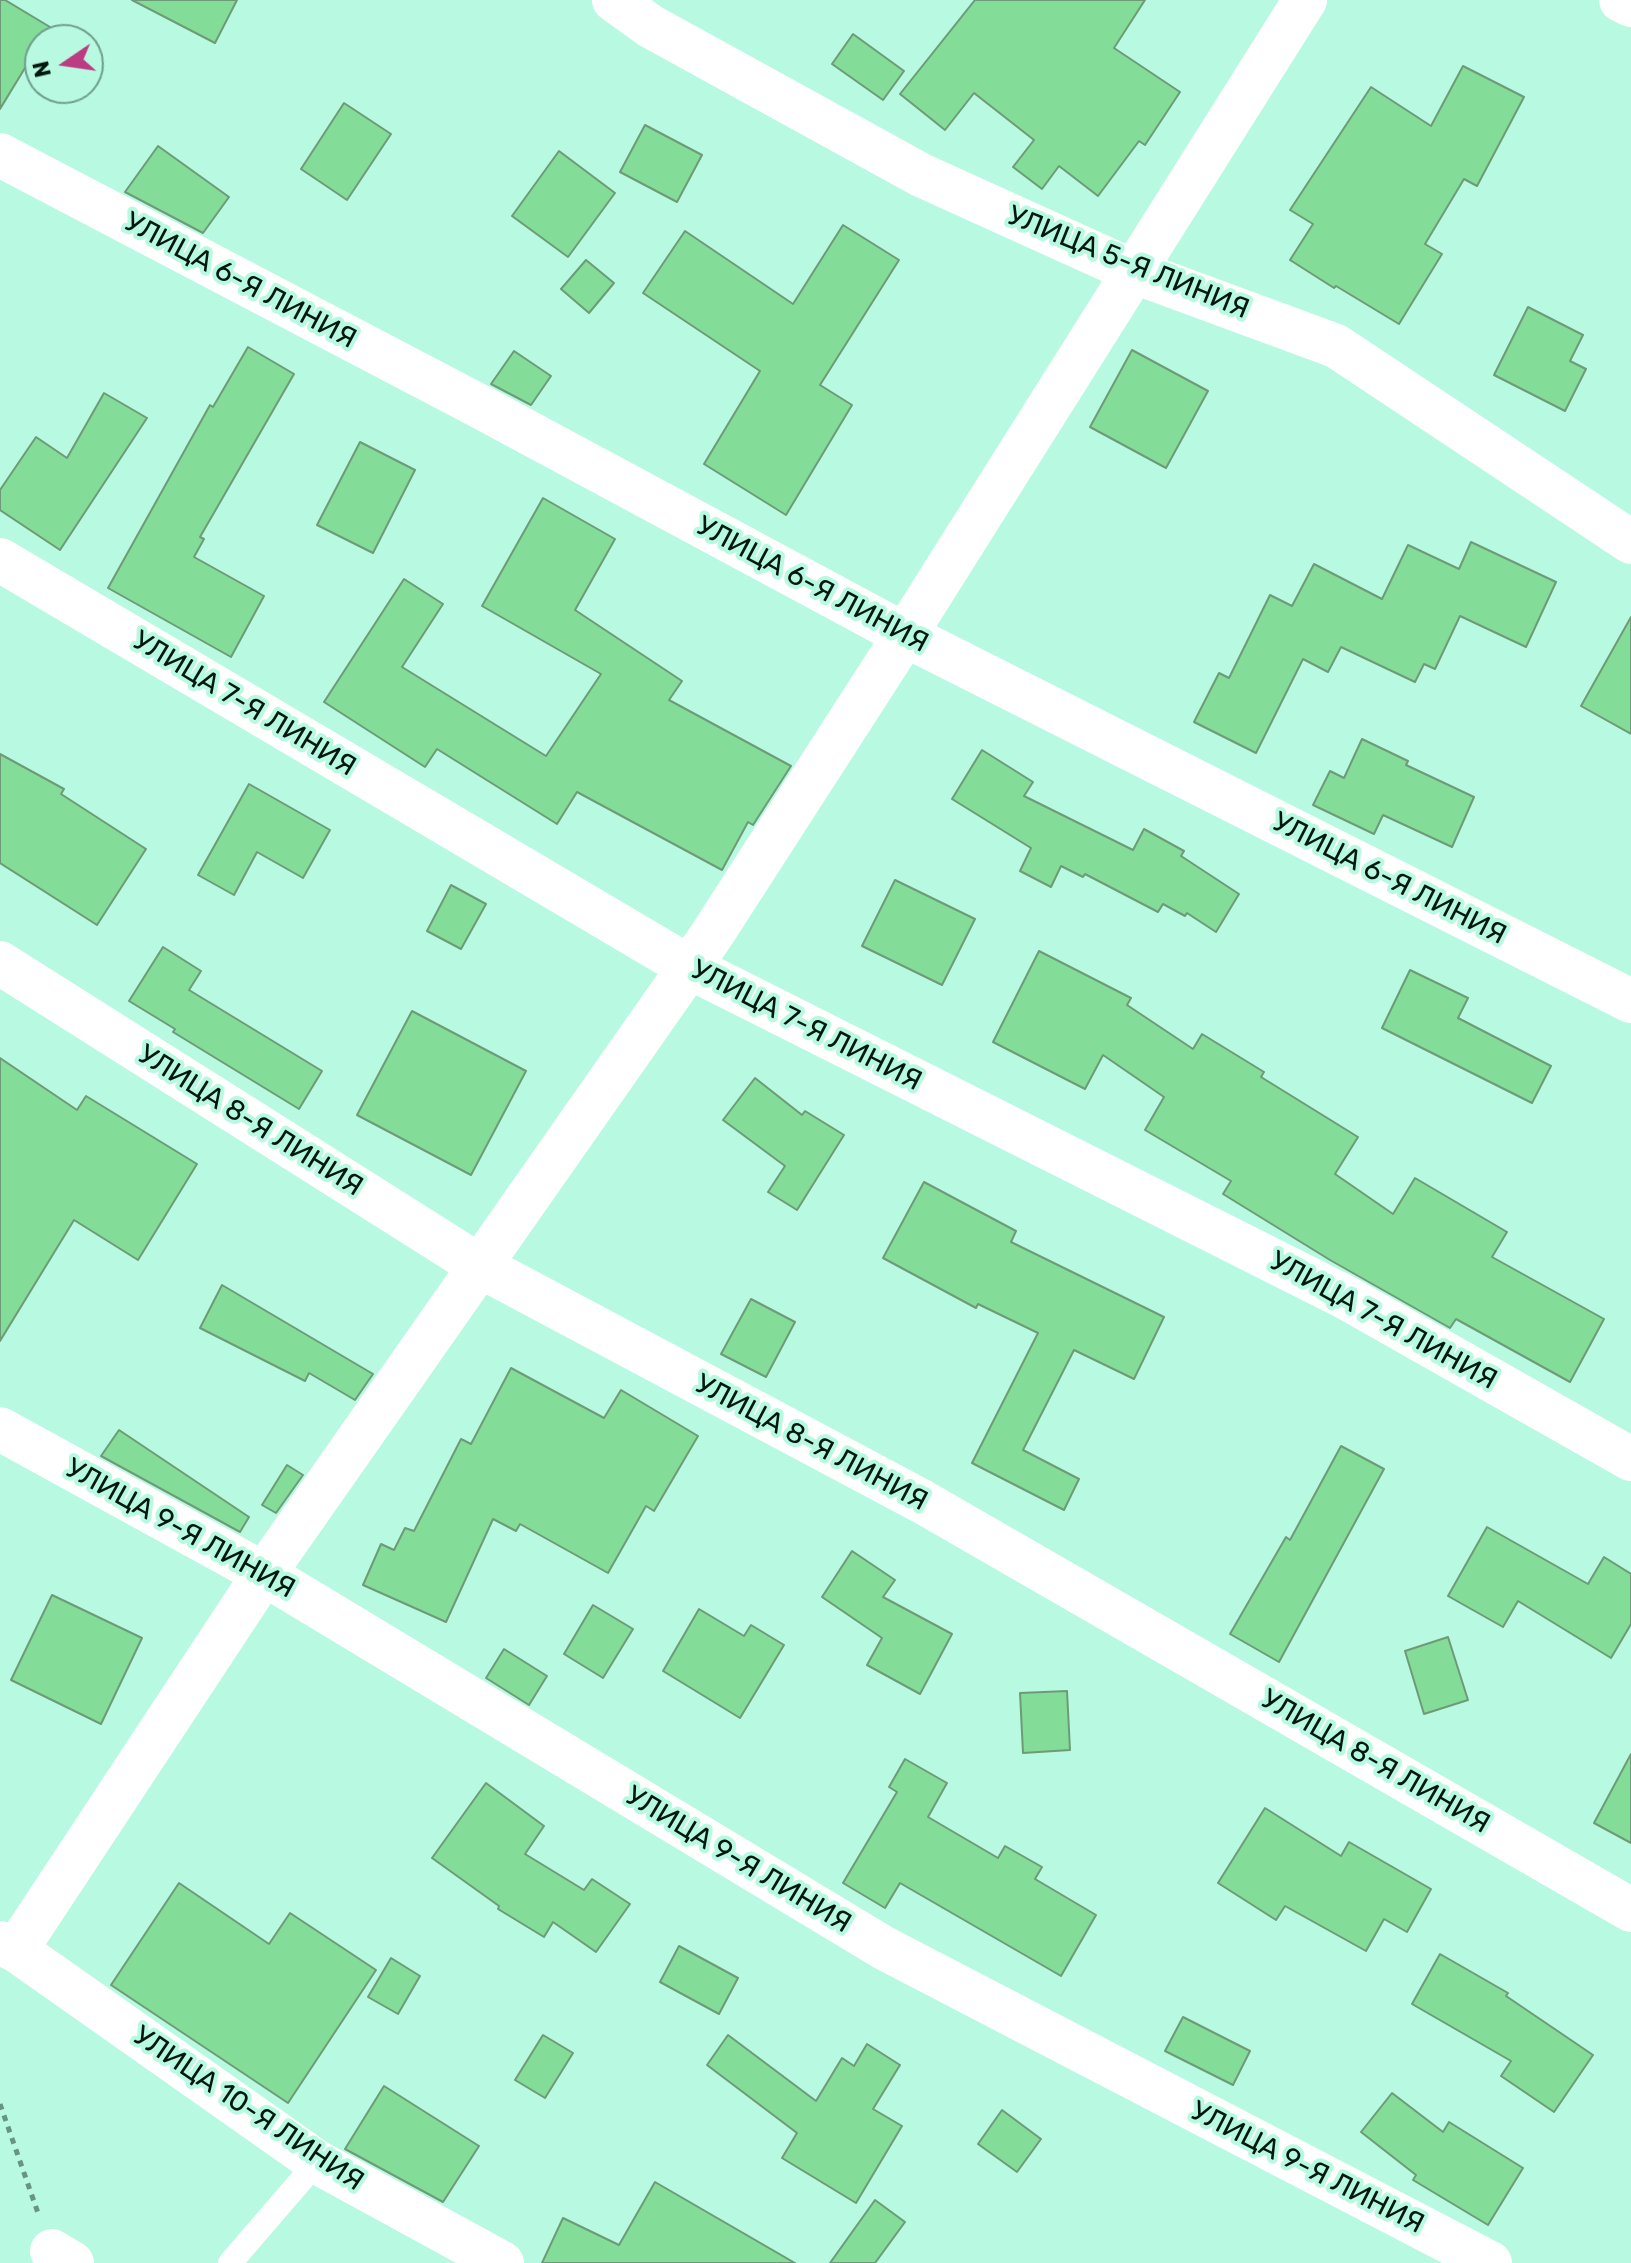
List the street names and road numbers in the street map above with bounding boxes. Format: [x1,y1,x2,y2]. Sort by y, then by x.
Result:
street label: УЛИЦА 5-Я ЛИНИЯ [1002,199,1254,327]
street label: УЛИЦА 6-Я ЛИНИЯ [118,206,362,356]
street label: УЛИЦА 6-Я ЛИНИЯ [690,510,934,660]
street label: УЛИЦА 7-Я ЛИНИЯ [126,624,362,784]
street label: УЛИЦА 6-Я ЛИНИЯ [1267,806,1511,952]
street label: УЛИЦА 7-Я ЛИНИЯ [685,953,927,1099]
street label: УЛИЦА 8-Я ЛИНИЯ [131,1038,369,1204]
street label: УЛИЦА 7-Я ЛИНИЯ [1264,1245,1502,1397]
street label: УЛИЦА 8-Я ЛИНИЯ [689,1367,933,1519]
street label: УЛИЦА 9-Я ЛИНИЯ [59,1452,301,1606]
street label: УЛИЦА 8-Я ЛИНИЯ [1255,1683,1495,1841]
street label: УЛИЦА 9-Я ЛИНИЯ [619,1779,857,1941]
street label: УЛИЦА 10-Я ЛИНИЯ [126,2019,370,2199]
street label: УЛИЦА 9-Я ЛИНИЯ [1185,2095,1429,2241]

